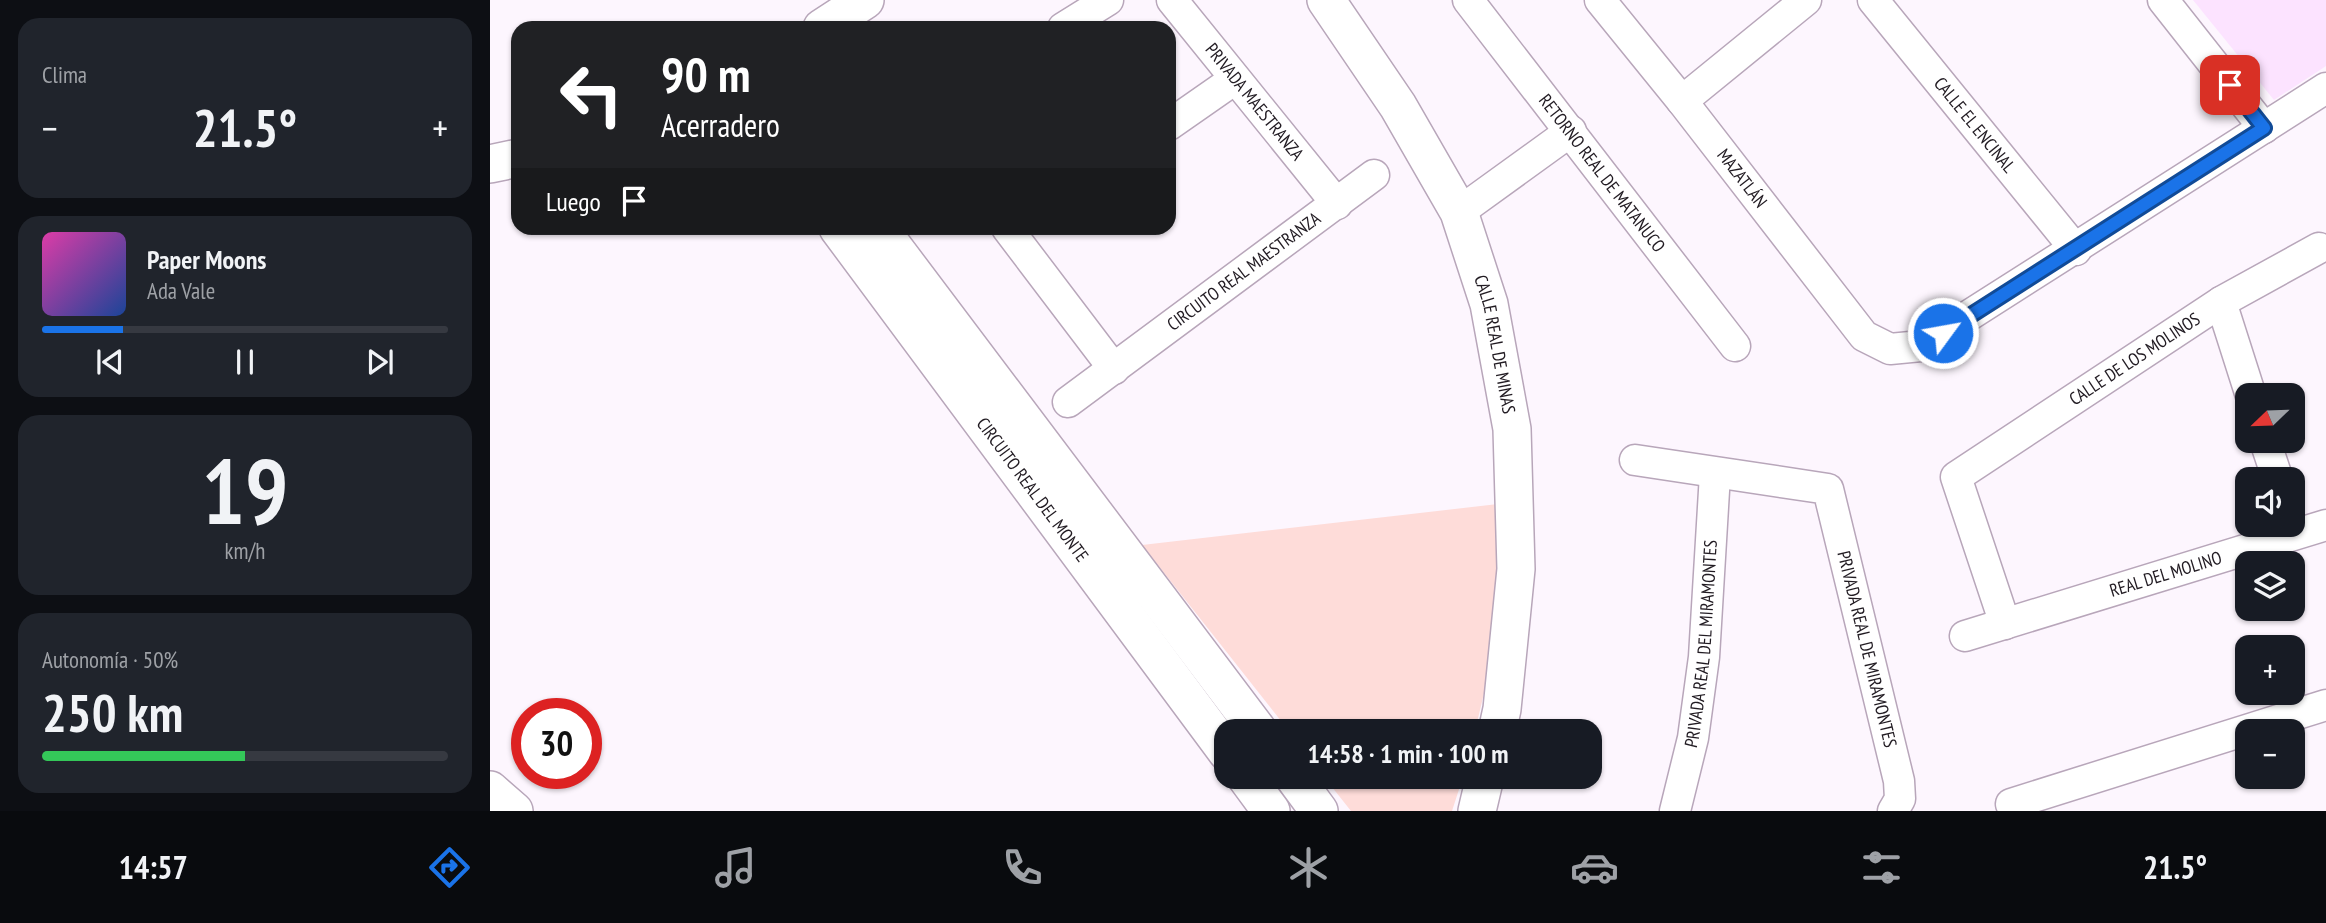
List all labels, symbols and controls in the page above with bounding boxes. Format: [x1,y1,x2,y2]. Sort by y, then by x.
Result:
street label: PRIVADA MAESTRANZA [1201,38,1309,165]
text: 90 m [661,42,750,106]
icon: left [546,49,637,140]
pin [2200,55,2260,115]
text: Clima [42,60,87,89]
icon: arrive [2211,66,2249,104]
street label: CALLE EL ENCINAL [1929,72,2021,178]
street label: RETORNO REAL DE MATANUCO [1534,89,1671,257]
text: 21.5° [193,94,297,161]
text: − [42,103,58,152]
text: + [432,103,448,152]
text: Acerradero [661,104,780,146]
street label: MAZATLÁN [1712,144,1772,212]
icon: arrive [615,182,653,220]
text: Luego [546,185,601,218]
street label: CIRCUITO REAL MAESTRANZA [1162,206,1325,336]
text: Paper Moons [147,243,266,276]
street label: CALLE REAL DE MINAS [1469,272,1521,416]
text: Ada Vale [147,276,215,305]
position arrow [1906,296,1980,370]
street label: CALLE DE LOS MOLINOS [2065,307,2204,410]
icon: previous [91,343,129,381]
icon: pause [226,343,264,381]
icon: next [361,343,399,381]
north arrow [2235,383,2305,453]
map controls [2235,383,2305,789]
street label: CIRCUITO REAL DEL MONTE [972,413,1094,566]
text: 19 [202,431,289,549]
button: sound [2235,467,2305,537]
text: km/h [225,536,265,565]
street label: PRIVADA REAL DEL MIRAMONTES [1679,539,1722,750]
street label: REAL DEL MOLINO [2107,546,2225,602]
street label: PRIVADA REAL DE MIRAMONTES [1832,548,1902,750]
button: layers [2235,551,2305,621]
button: + [2235,635,2305,705]
text: Autonomía · 50% [42,645,178,674]
text: 250 km [42,679,183,746]
speed limit sign: 30 [511,698,602,789]
button: − [2235,719,2305,789]
text: 14:58 · 1 min · 100 m [1308,737,1508,770]
icon: directions [425,843,474,892]
icon: music [711,843,760,892]
icon: phone [998,843,1047,892]
icon: climate [1284,843,1333,892]
icon: car [1570,843,1619,892]
icon: filters [1857,843,1906,892]
text: 14:57 [119,846,188,888]
text: 21.5° [2143,846,2207,888]

